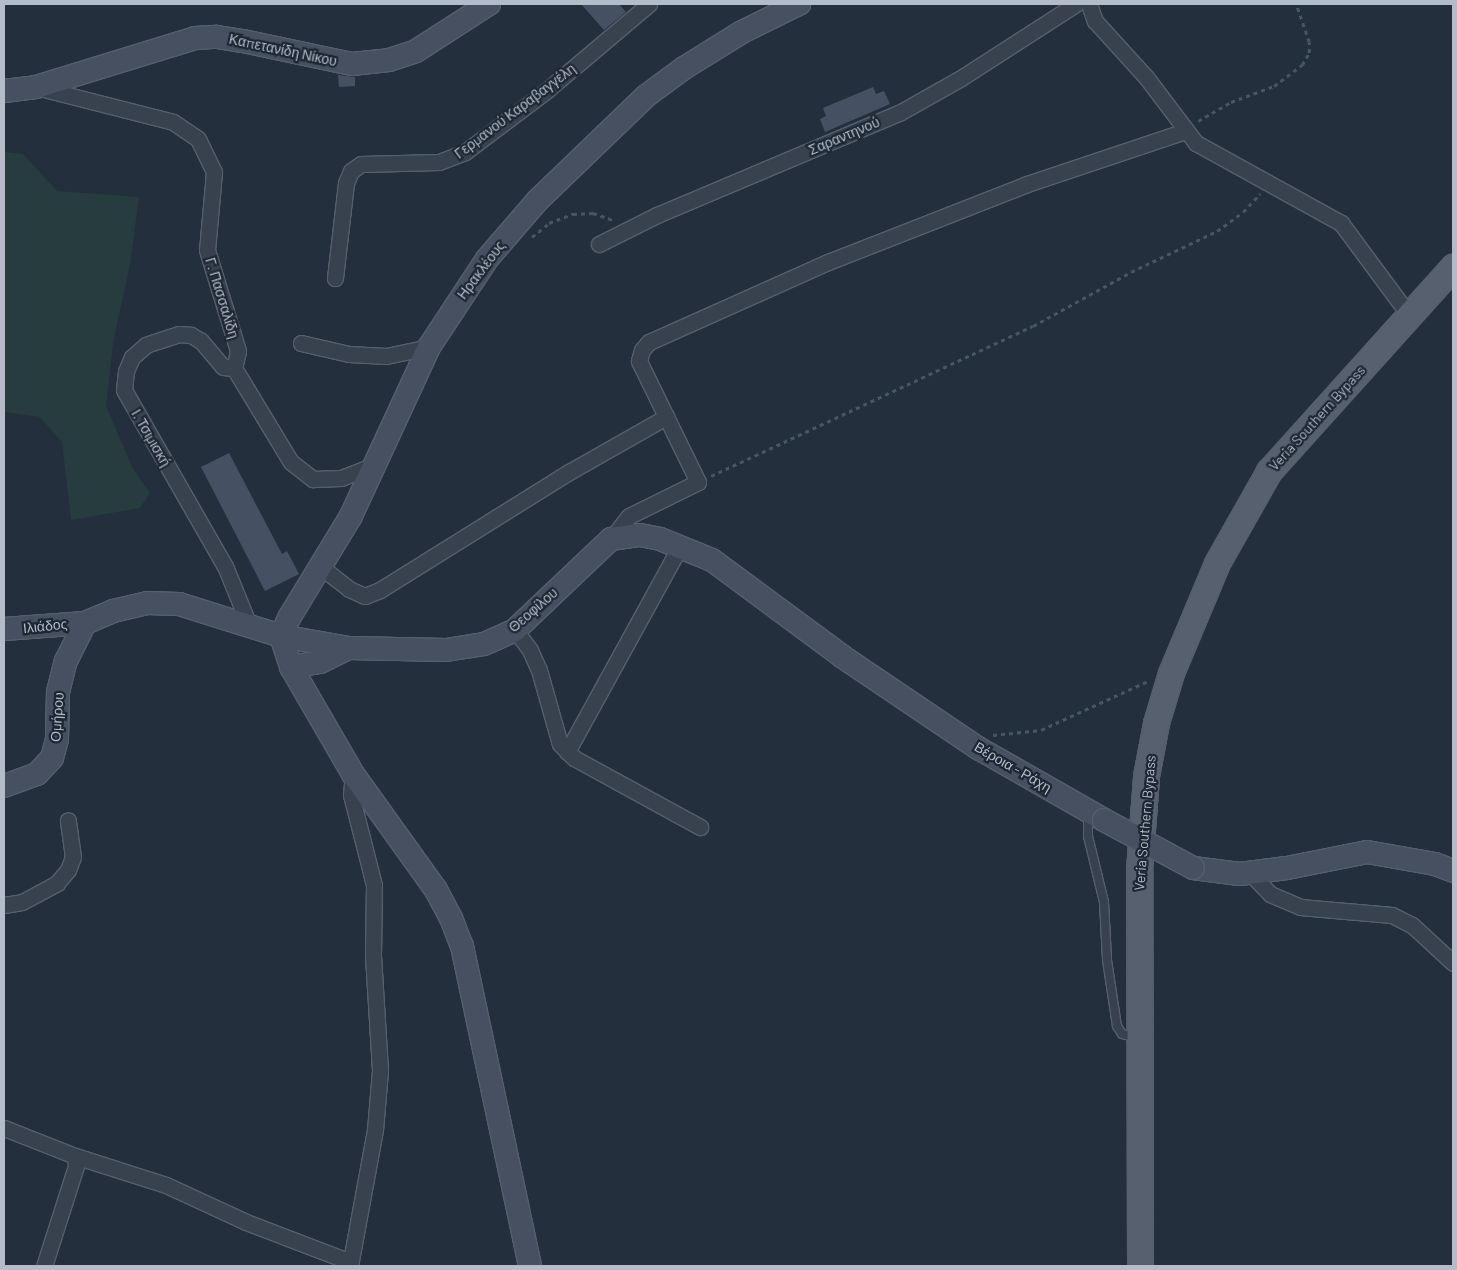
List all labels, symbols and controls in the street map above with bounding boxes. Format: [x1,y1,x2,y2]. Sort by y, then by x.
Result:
street label: Καπετανίδη Νίκου [227,30,339,70]
street label: Γερμανού Καραβαγγέλη [451,60,579,162]
street label: Σαραντηνού [806,114,882,158]
street label: Ηρακλέους [454,238,508,302]
street label: Γ. Πασσαλίδη [202,256,242,340]
street label: Veria Southern Bypass [1265,362,1369,474]
street label: Ι. Τσιμισκή [128,406,174,470]
street label: Θεοφίλου [505,584,561,636]
street label: Ιλιάδος [22,615,68,637]
street label: Ομήρου [47,692,67,742]
street label: Βέροια - Ράχη [971,738,1055,796]
street label: Veria Southern Bypass [1131,755,1159,891]

